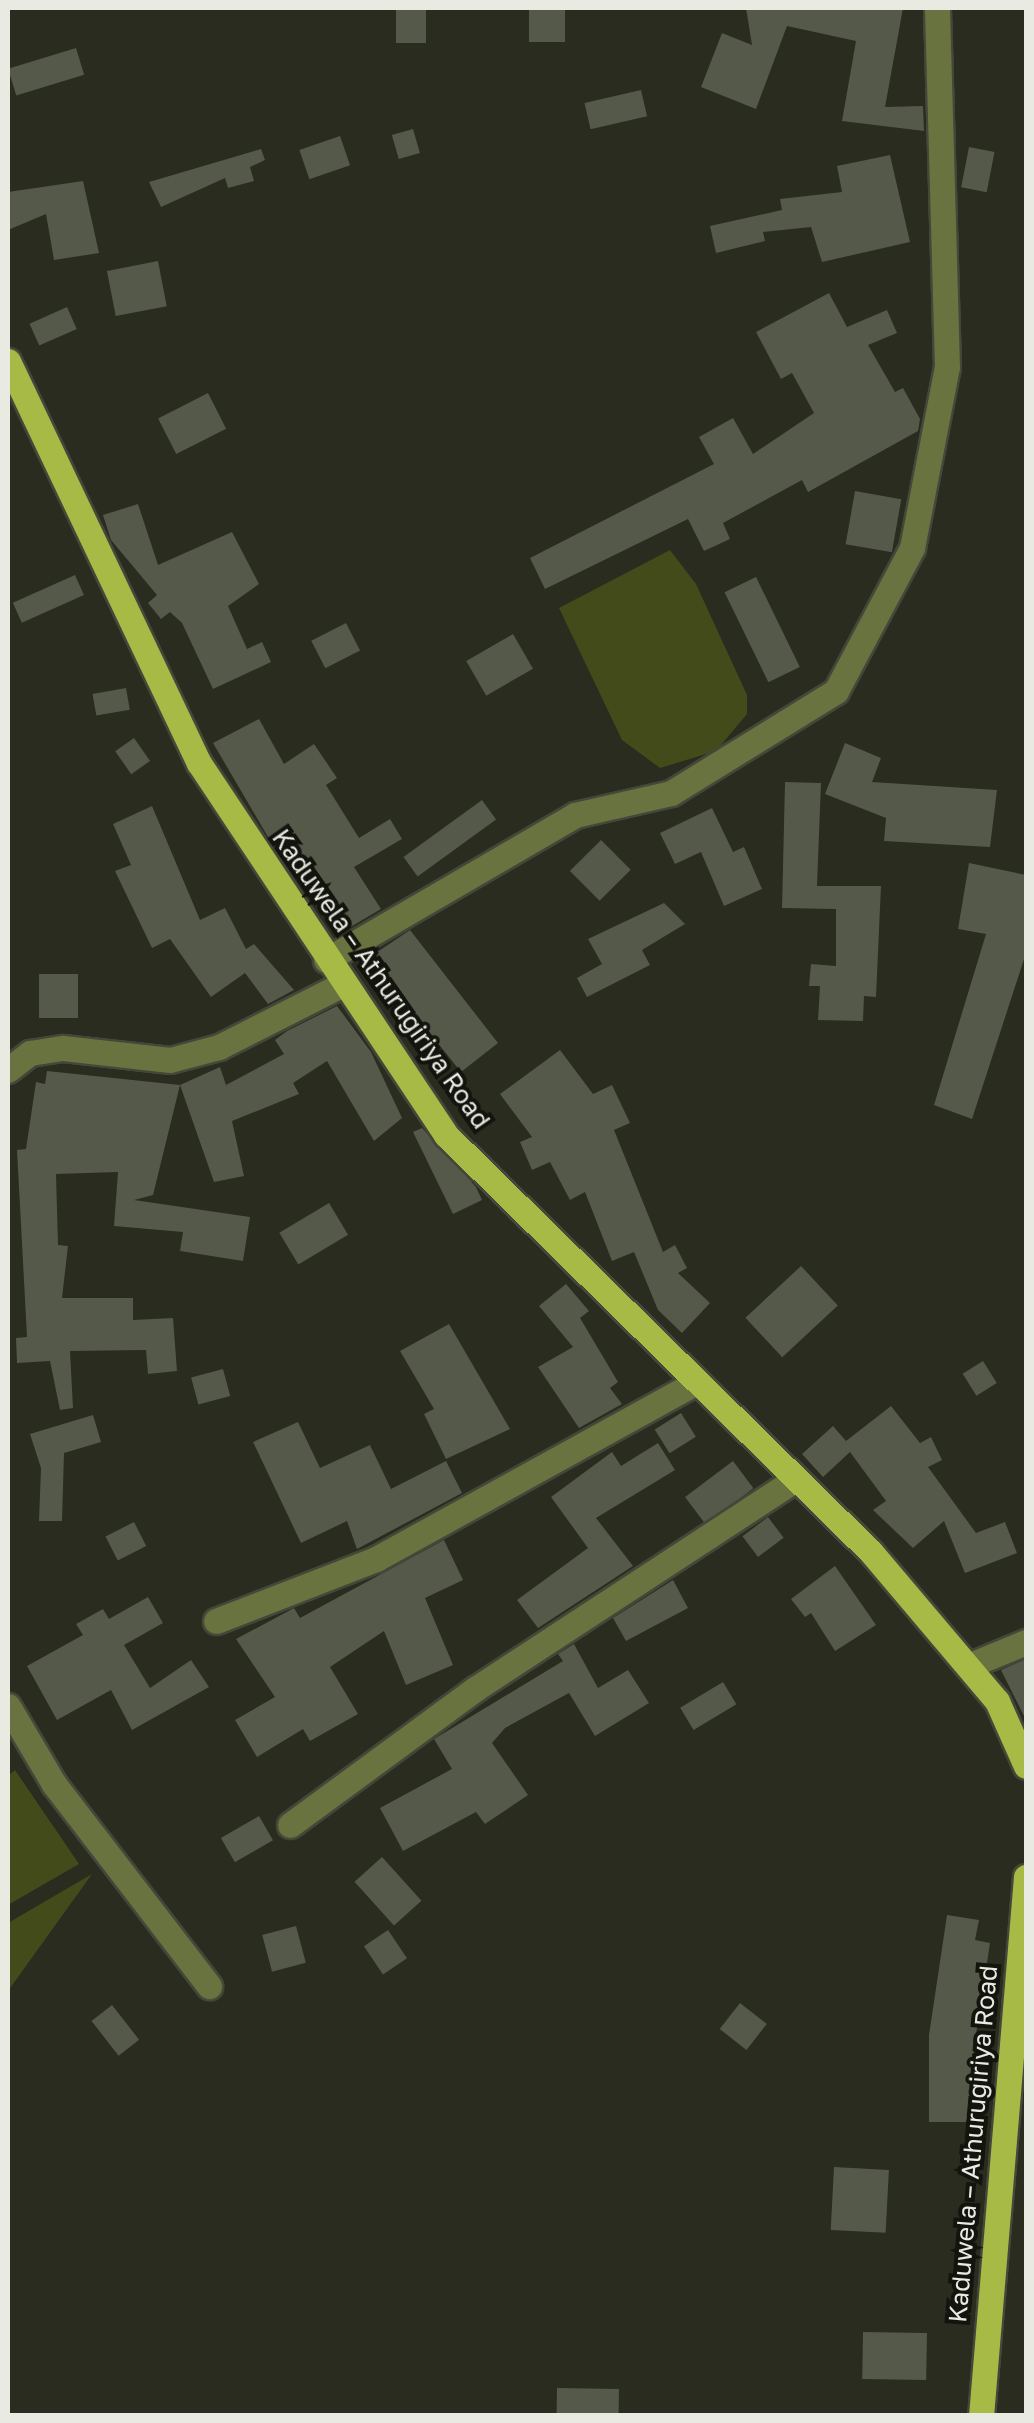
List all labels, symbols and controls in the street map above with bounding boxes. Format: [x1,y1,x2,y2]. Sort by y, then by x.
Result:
street label: Kaduwela – Athurugiriya Road [266,824,496,1134]
street label: Kaduwela – Athurugiriya Road [942,1964,1004,2324]

